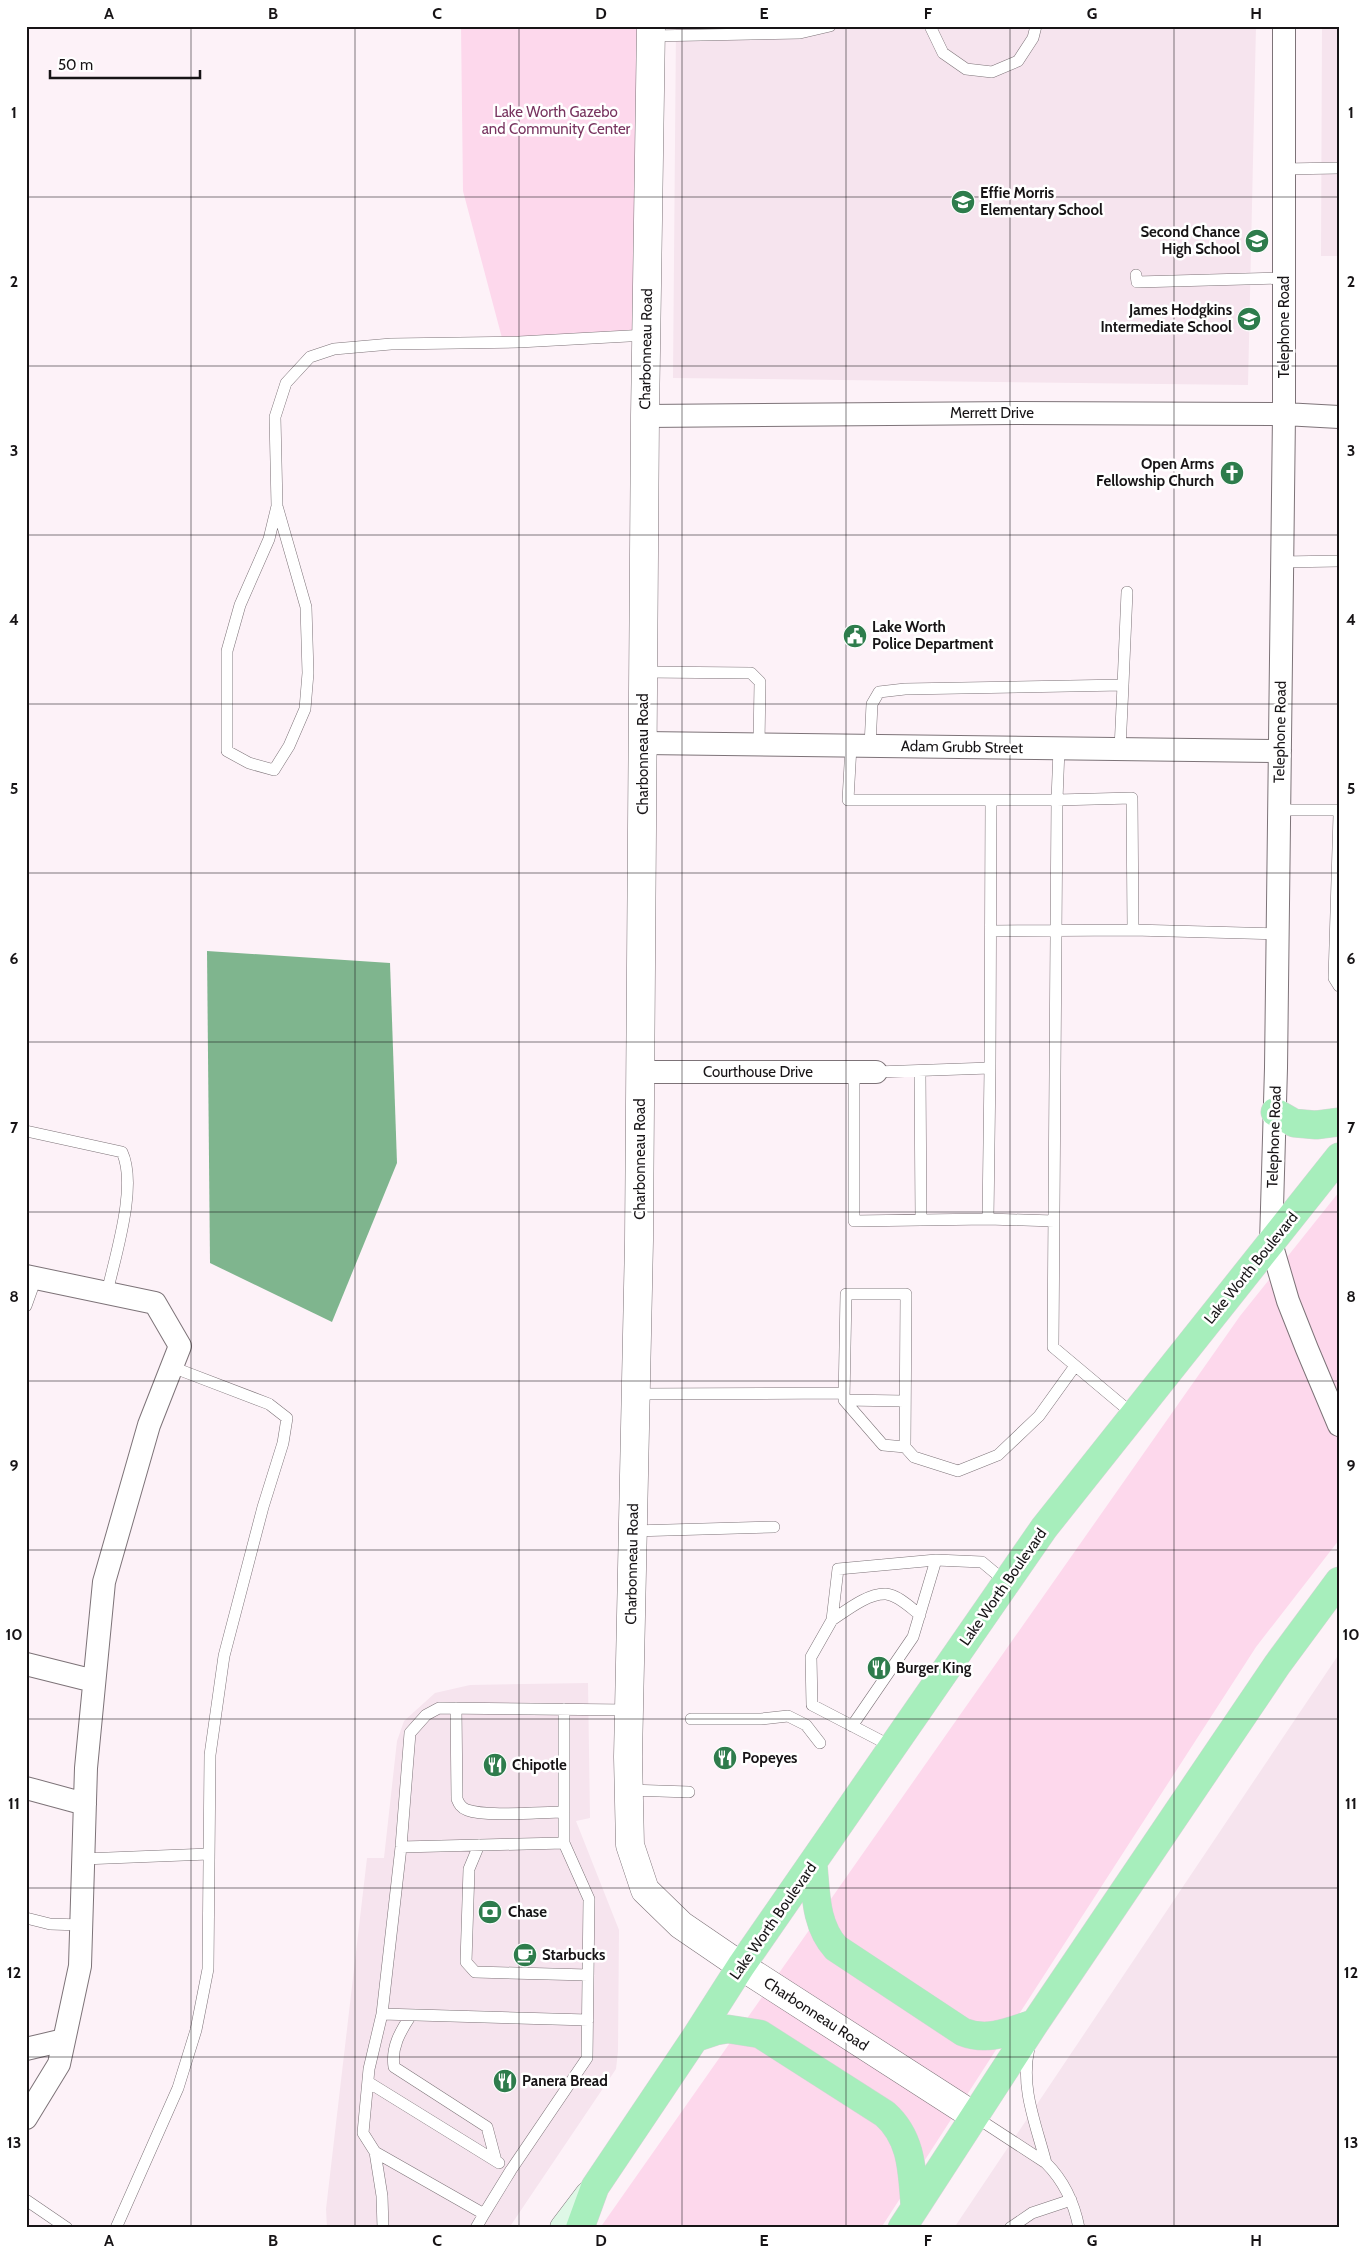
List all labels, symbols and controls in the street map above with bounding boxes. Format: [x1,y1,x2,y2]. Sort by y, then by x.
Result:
text: A [104,4,114,23]
text: B [268,4,278,23]
text: C [432,4,442,23]
text: D [595,4,607,23]
text: E [759,4,769,23]
text: F [924,4,933,23]
text: G [1087,4,1097,23]
text: H [1250,4,1262,23]
scale bar [50,48,200,80]
text: 50 m [58,56,93,74]
text: 1 [11,103,17,122]
park label: Lake Worth Gazebo and Community Center [482,103,631,138]
text: 1 [1348,103,1354,122]
place label: Effie Morris Elementary School [980,184,1103,219]
school or university icon: Effie Morris Elementary School [950,189,976,215]
place label: Second Chance High School [1140,223,1240,258]
school or university icon: Second Chance High School [1244,228,1270,254]
text: 2 [10,272,18,291]
text: 2 [1347,272,1355,291]
street label: Telephone Road [1275,276,1293,378]
street label: Charbonneau Road [636,288,656,410]
place label: James Hodgkins Intermediate School [1101,301,1232,336]
school or university icon: James Hodgkins Intermediate School [1236,306,1262,332]
street label: Merrett Drive [950,404,1034,422]
text: 3 [10,441,18,460]
text: 3 [1347,441,1355,460]
place label: Open Arms Fellowship Church [1096,455,1214,490]
church icon: Open Arms Fellowship Church [1219,460,1245,486]
text: 4 [9,610,19,629]
text: 4 [1346,610,1356,629]
place label: Lake Worth Police Department [872,618,993,653]
public building icon: Lake Worth Police Department [842,623,868,649]
street label: Telephone Road [1270,681,1290,783]
street label: Charbonneau Road [634,693,652,815]
street label: Adam Grubb Street [901,737,1023,757]
text: 5 [10,779,18,798]
text: 5 [1347,779,1355,798]
text: 6 [10,949,19,968]
text: 6 [1347,949,1356,968]
street label: Courthouse Drive [703,1063,813,1081]
street label: Telephone Road [1263,1086,1285,1188]
street label: Charbonneau Road [631,1098,649,1220]
text: 7 [10,1118,19,1137]
text: 7 [1347,1118,1356,1137]
street label: Lake Worth Boulevard [1200,1208,1302,1328]
text: 8 [9,1287,19,1306]
text: 8 [1346,1287,1356,1306]
text: 9 [10,1456,19,1475]
text: 9 [1347,1456,1356,1475]
street label: Charbonneau Road [622,1503,642,1625]
street label: Lake Worth Boulevard [956,1525,1050,1649]
text: 10 [5,1625,23,1644]
text: 10 [1342,1625,1360,1644]
restaurant icon: Burger King [866,1655,892,1681]
place label: Burger King [896,1659,972,1677]
restaurant icon: Popeyes [712,1745,738,1771]
place label: Popeyes [742,1749,797,1767]
restaurant icon: Chipotle [482,1752,508,1778]
place label: Chipotle [512,1756,567,1774]
text: 11 [8,1794,20,1813]
text: 11 [1345,1794,1357,1813]
street label: Lake Worth Boulevard [726,1859,820,1983]
bank icon: Chase [477,1899,503,1925]
place label: Chase [508,1903,547,1921]
cafe icon: Starbucks [512,1942,538,1968]
place label: Starbucks [542,1946,605,1964]
text: 12 [7,1963,21,1982]
text: 12 [1344,1963,1358,1982]
street label: Charbonneau Road [760,1973,872,2055]
restaurant icon: Panera Bread [492,2068,518,2094]
place label: Panera Bread [522,2072,608,2090]
text: 13 [7,2133,21,2152]
text: 13 [1344,2133,1358,2152]
text: A [104,2231,114,2250]
text: B [268,2231,278,2250]
text: C [432,2231,442,2250]
text: D [595,2231,607,2250]
text: E [759,2231,769,2250]
text: F [924,2231,933,2250]
text: G [1087,2231,1097,2250]
text: H [1250,2231,1262,2250]

